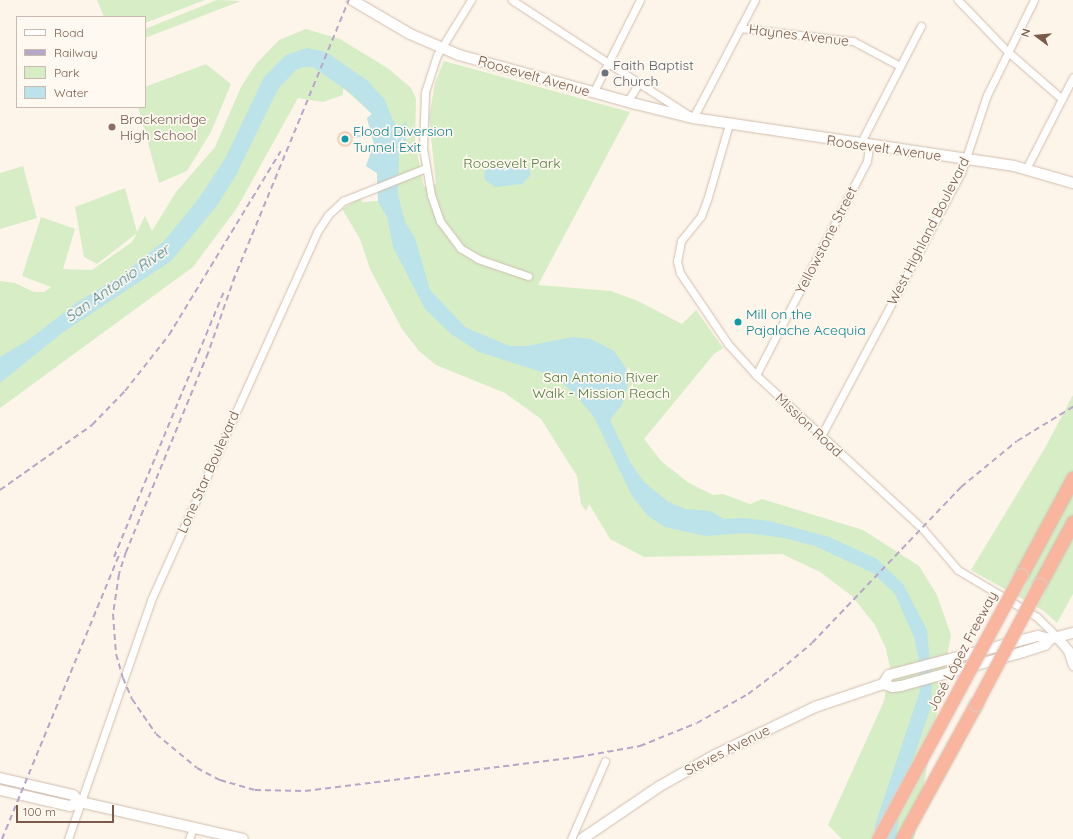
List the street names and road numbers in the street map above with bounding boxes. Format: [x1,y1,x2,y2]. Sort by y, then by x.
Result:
street label: Haynes Avenue [748,21,850,49]
street label: Roosevelt Avenue [476,52,592,100]
street label: Roosevelt Avenue [826,132,942,164]
street label: West Highland Boulevard [883,154,973,308]
street label: Yellowstone Street [792,184,860,296]
street label: Mission Road [772,390,846,460]
street label: Lone Star Boulevard [174,408,242,536]
street label: José López Freeway [923,588,1001,714]
street label: Steves Avenue [681,721,773,779]

